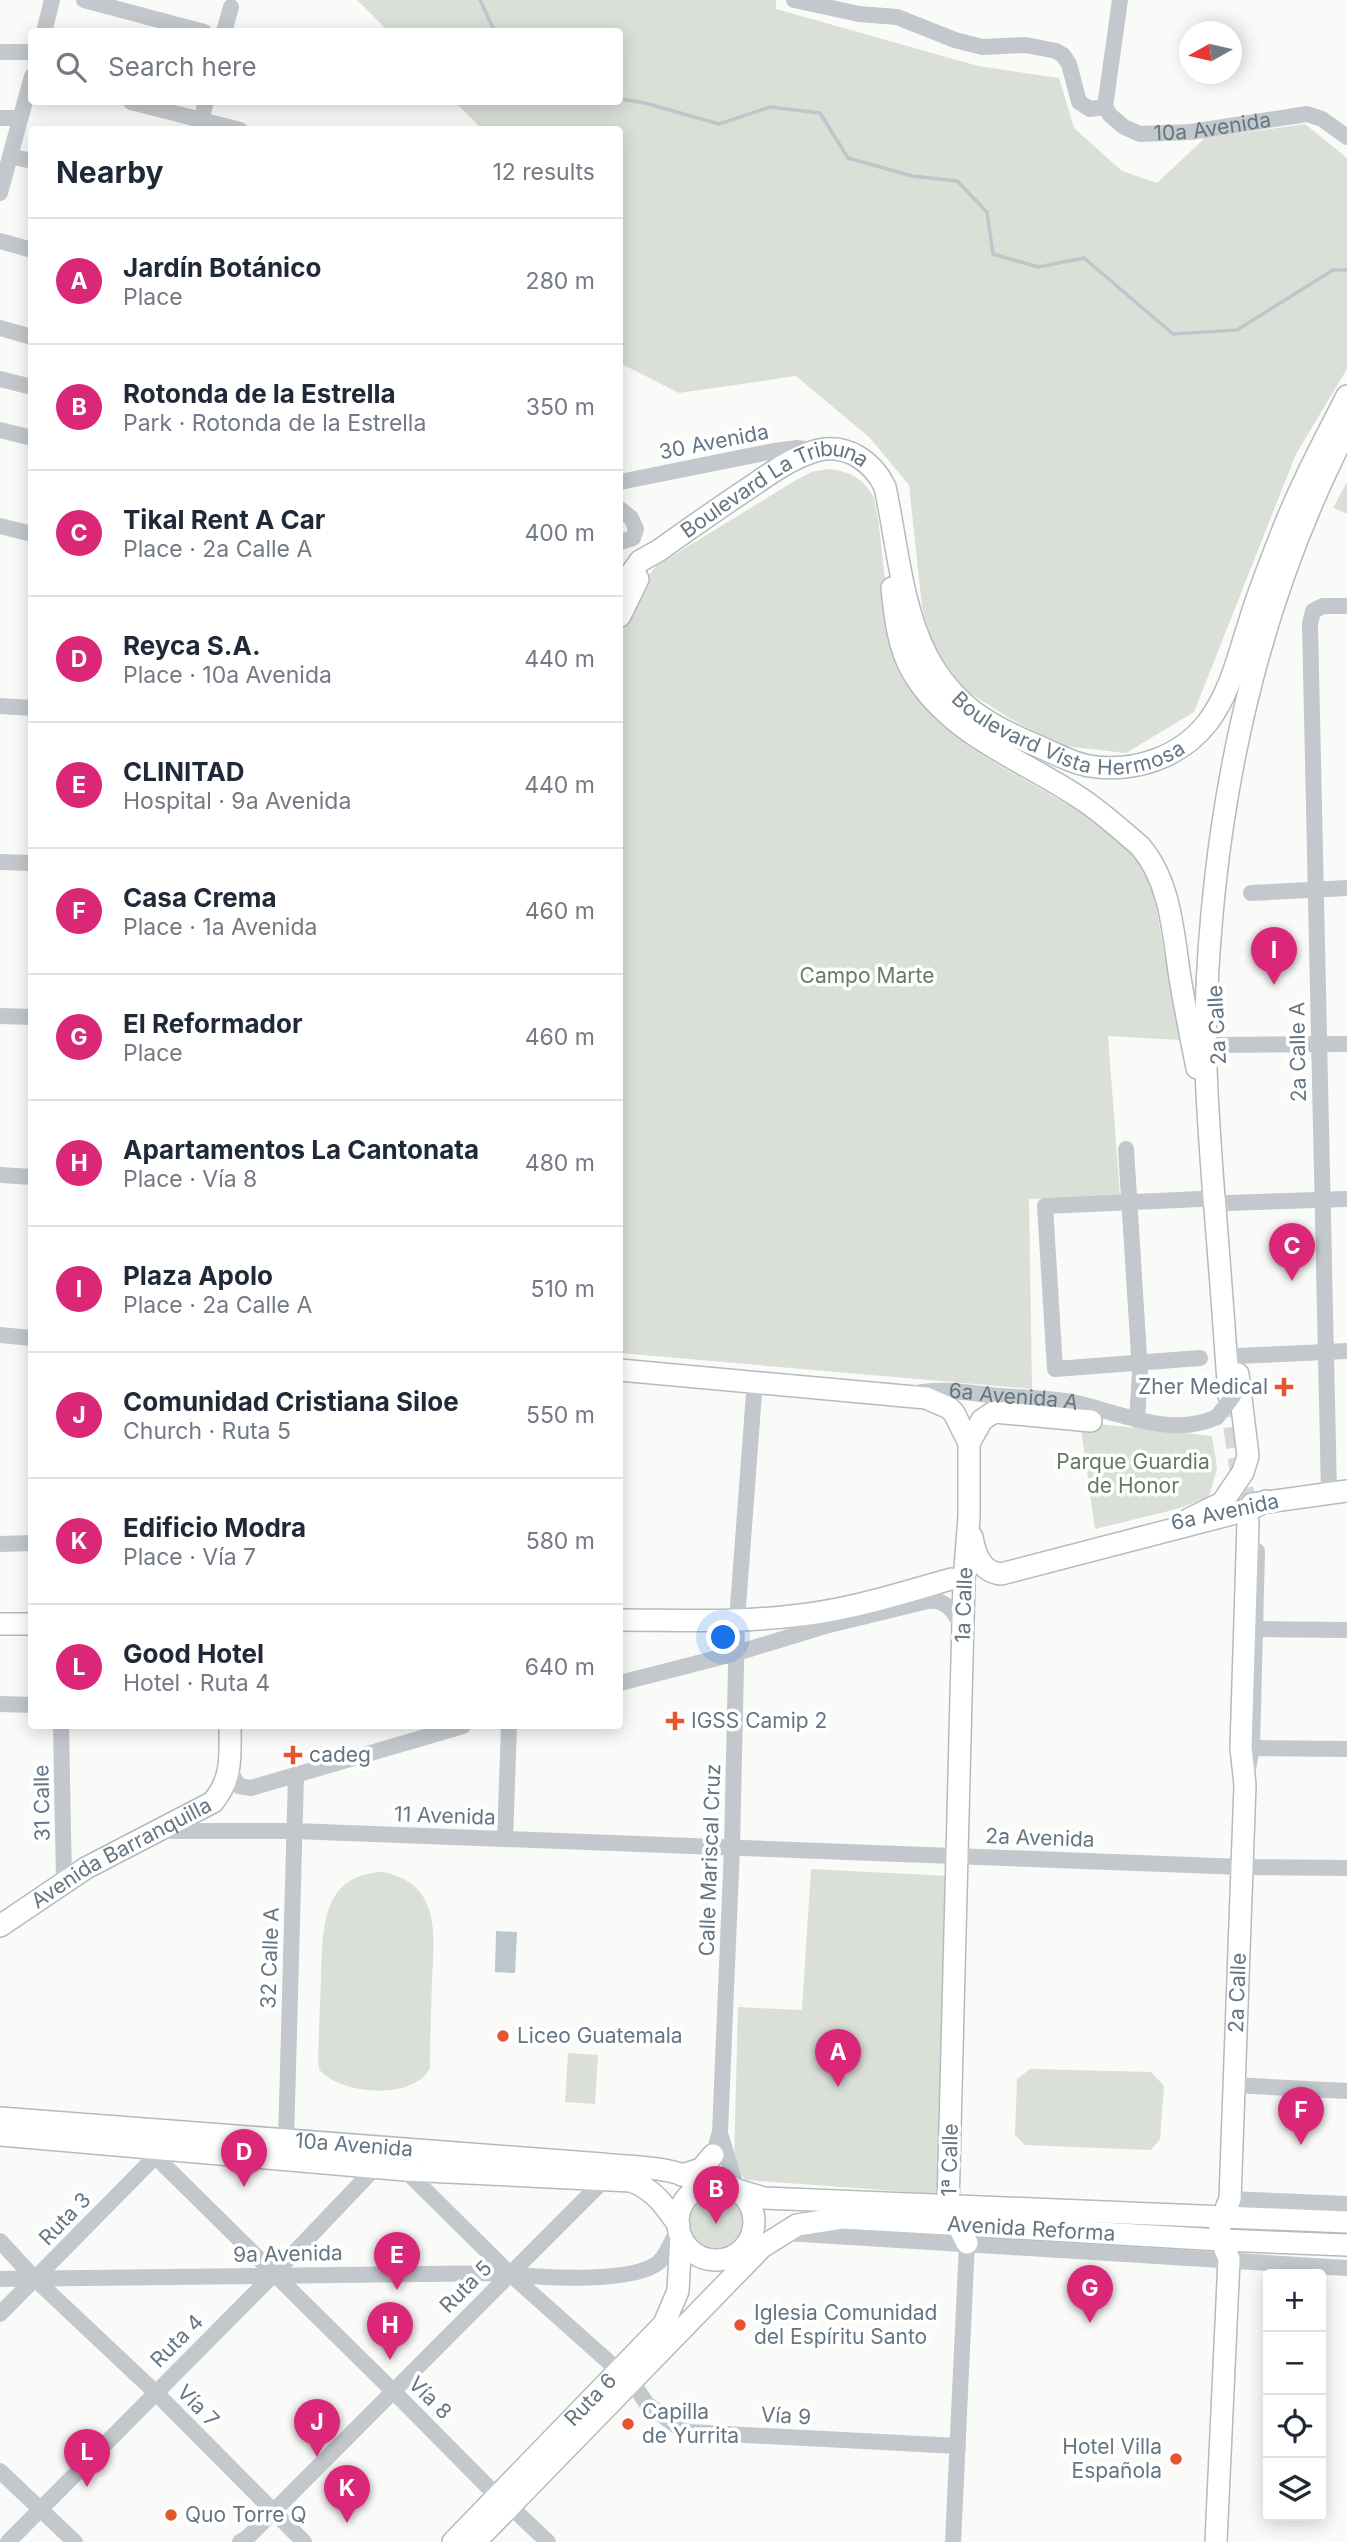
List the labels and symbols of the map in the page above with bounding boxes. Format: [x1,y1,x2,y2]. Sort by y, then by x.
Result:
north arrow [1179,21,1242,84]
street label: 10a Avenida [1153,107,1273,145]
street label: 30 Avenida [657,419,771,464]
street label: Boulevard La Tribuna [676,436,874,543]
street label: Boulevard Vista Hermosa [947,686,1189,780]
pin: I [1251,927,1297,985]
park label: Campo Marte [800,963,934,988]
street label: 2a Calle [1202,984,1231,1066]
street label: 2a Calle A [1284,1002,1311,1102]
pin: C [1269,1223,1315,1281]
place label: Zher Medical [1138,1374,1268,1399]
marker: Zher Medical [1274,1377,1294,1397]
street label: 6a Avenida A [948,1378,1081,1415]
park label: Parque Guardia de Honor [1056,1449,1210,1498]
street label: 6a Avenida [1169,1488,1281,1535]
street label: 1a Calle [950,1567,977,1643]
your location [706,1620,740,1654]
place label: IGSS Camip 2 [691,1708,827,1733]
marker: IGSS Camip 2 [665,1711,685,1731]
place label: cadeg [309,1742,371,1767]
marker: cadeg [283,1745,303,1765]
street label: Calle Mariscal Cruz [694,1763,725,1957]
street label: 31 Calle [28,1764,55,1842]
street label: Avenida Barranquilla [26,1792,216,1913]
street label: 11 Avenida [394,1801,496,1830]
street label: 2a Avenida [985,1823,1095,1852]
street label: 32 Calle A [255,1907,284,2009]
street label: 2a Calle [1223,1952,1251,2033]
place label: Liceo Guatemala [517,2023,683,2048]
marker: Liceo Guatemala [495,2028,511,2044]
pin: A [815,2029,861,2087]
pin: F [1278,2087,1324,2145]
street label: 1ª Calle [936,2123,963,2197]
street label: 10a Avenida [294,2128,414,2162]
pin: D [221,2129,267,2187]
pin: B [693,2166,739,2224]
street label: Ruta 3 [34,2187,96,2250]
street label: Avenida Reforma [946,2211,1116,2246]
pin: E [374,2232,420,2290]
street label: 9a Avenida [233,2240,343,2267]
street label: Ruta 5 [434,2255,497,2318]
pin: G [1067,2265,1113,2323]
place label: Iglesia Comunidad del Espíritu Santo [754,2300,937,2349]
pin: H [367,2302,413,2360]
street label: Ruta 4 [145,2309,208,2372]
marker: Iglesia Comunidad del Espíritu Santo [732,2317,748,2333]
street label: Ruta 6 [559,2368,621,2431]
street label: Vía 8 [404,2371,457,2424]
street label: Vía 7 [172,2379,225,2432]
pin: J [294,2399,340,2457]
place label: Capilla de Yurrita [642,2399,739,2448]
street label: Vía 9 [760,2402,812,2429]
marker: Capilla de Yurrita [620,2416,636,2432]
pin: L [64,2429,110,2487]
place label: Hotel Villa Española [1062,2434,1162,2483]
marker: Hotel Villa Española [1168,2451,1184,2467]
pin: K [324,2465,370,2523]
place label: Quo Torre Q [185,2502,306,2527]
marker: Quo Torre Q [163,2507,179,2523]

